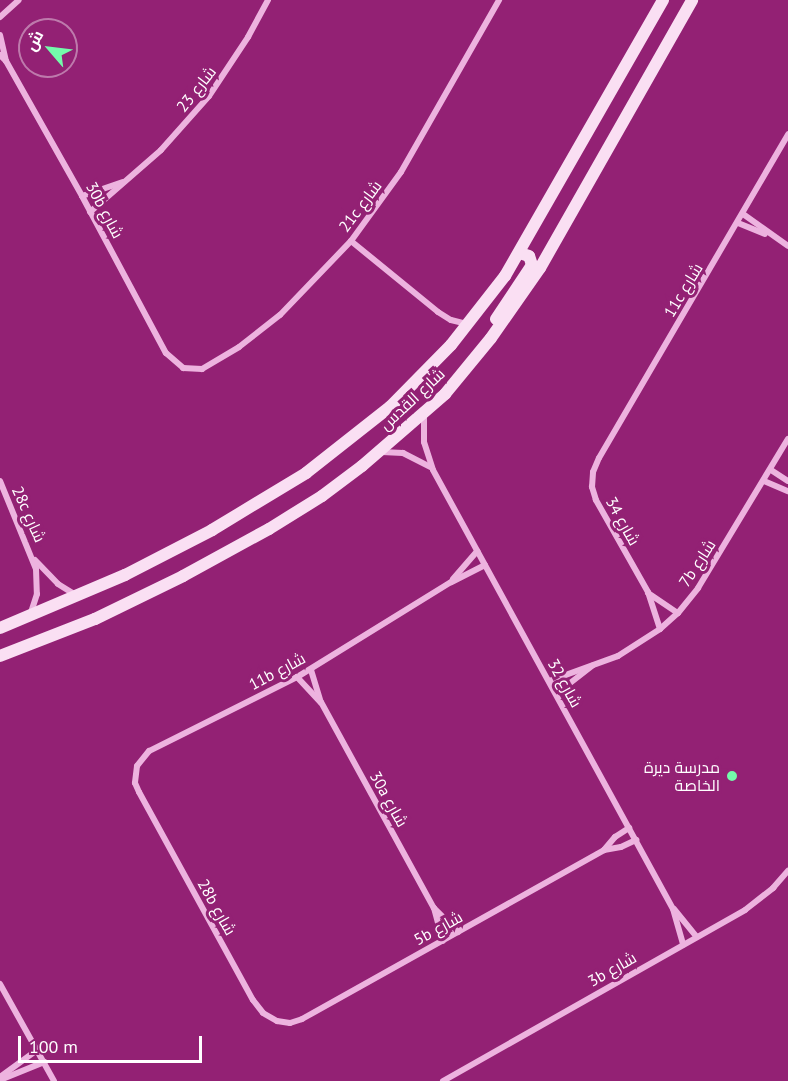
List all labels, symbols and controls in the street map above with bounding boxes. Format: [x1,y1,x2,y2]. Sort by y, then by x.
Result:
north arrow [18,18,78,78]
text: ش [20,27,48,54]
street label: شارع 23 [172,62,220,116]
street label: 21c شارع [334,176,386,236]
street label: 30b شارع [82,178,128,242]
street label: 11c شارع [659,259,707,321]
street label: شارع القدس [375,364,449,434]
street label: 28c شارع [8,483,50,545]
street label: شارع 34 [602,493,644,549]
street label: 7b شارع [675,536,719,590]
street label: 11b شارع [245,648,309,694]
street label: شارع 32 [544,655,586,711]
place label: مدرسة ديرة الخاصة [644,757,720,795]
street label: 30a شارع [366,768,412,830]
marker: مدرسة ديرة الخاصة [725,769,739,783]
street label: 28b شارع [194,876,240,938]
street label: 5b شارع [410,907,466,949]
street label: 3b شارع [584,948,640,990]
scale bar [21,1024,206,1062]
text: 100 m [29,1035,78,1058]

